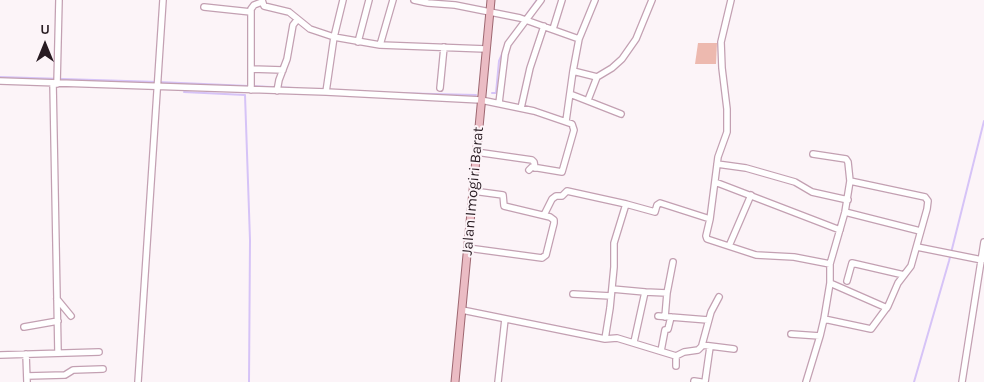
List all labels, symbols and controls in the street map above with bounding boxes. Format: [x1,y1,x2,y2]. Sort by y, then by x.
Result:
north arrow [20,20,70,70]
text: U [40,21,50,38]
street label: Jalan Imogiri Barat [458,126,488,256]

